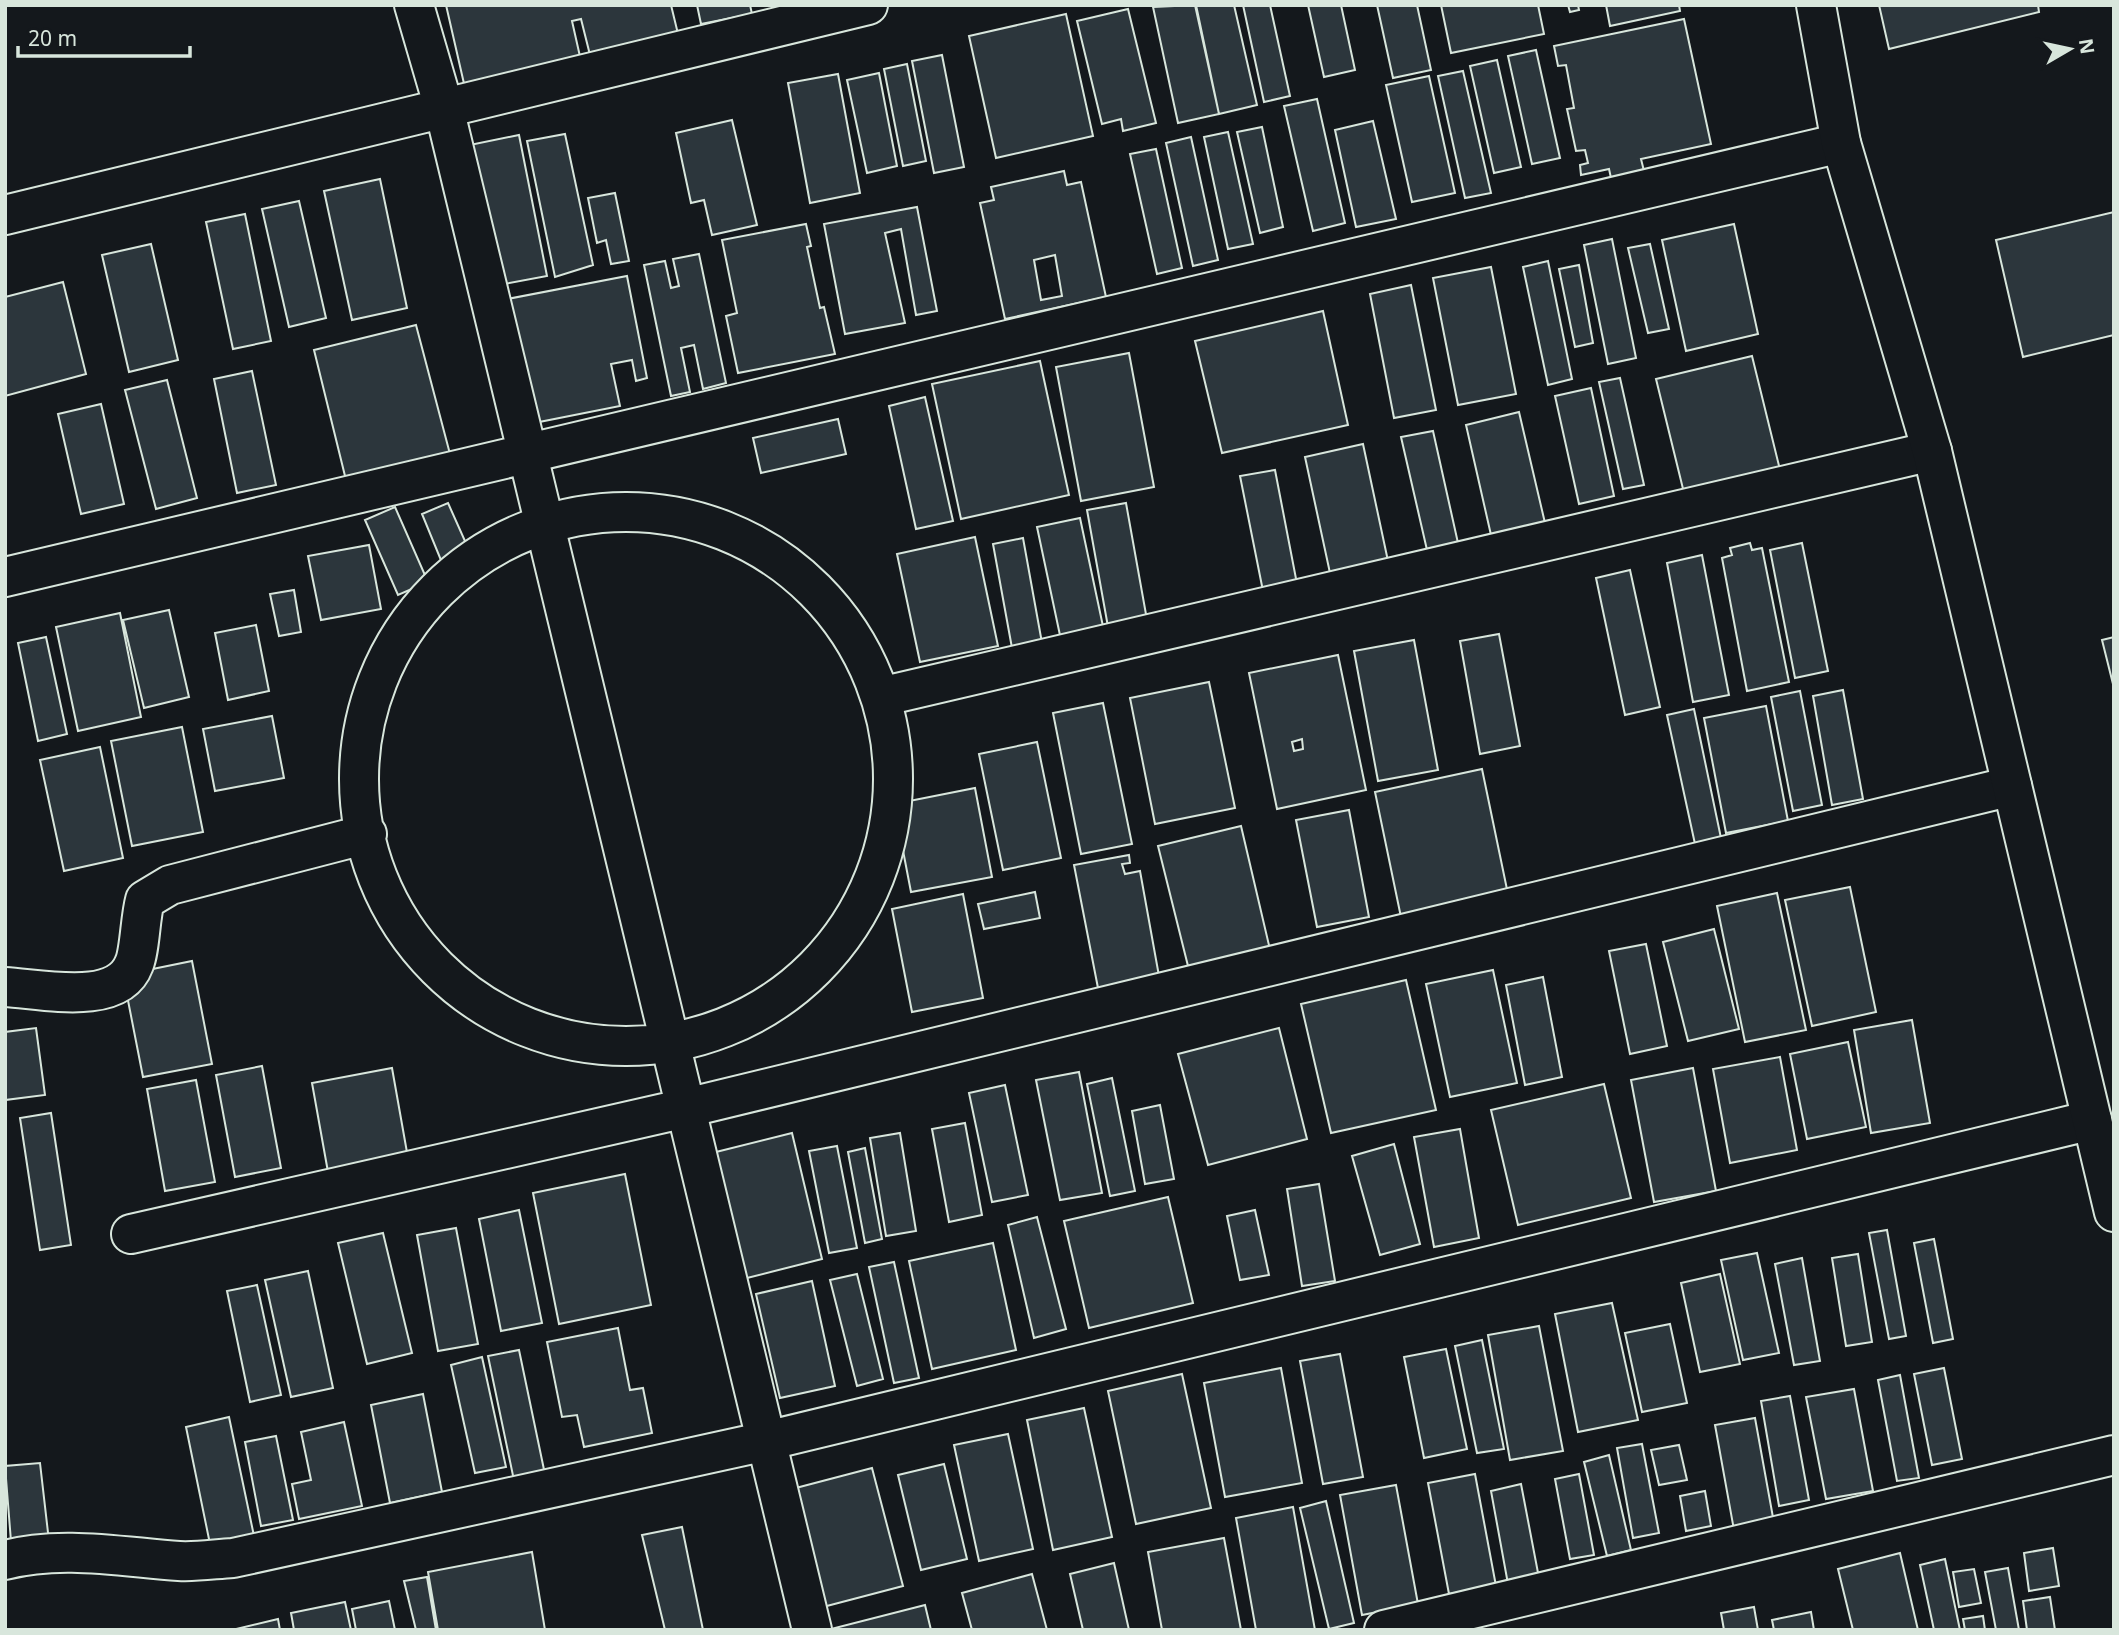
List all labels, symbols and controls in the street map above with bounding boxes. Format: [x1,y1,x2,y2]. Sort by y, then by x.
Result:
scale bar [18,14,189,58]
north arrow [2035,14,2105,84]
text: 20 m [28,24,77,52]
text: N [2073,37,2101,56]

